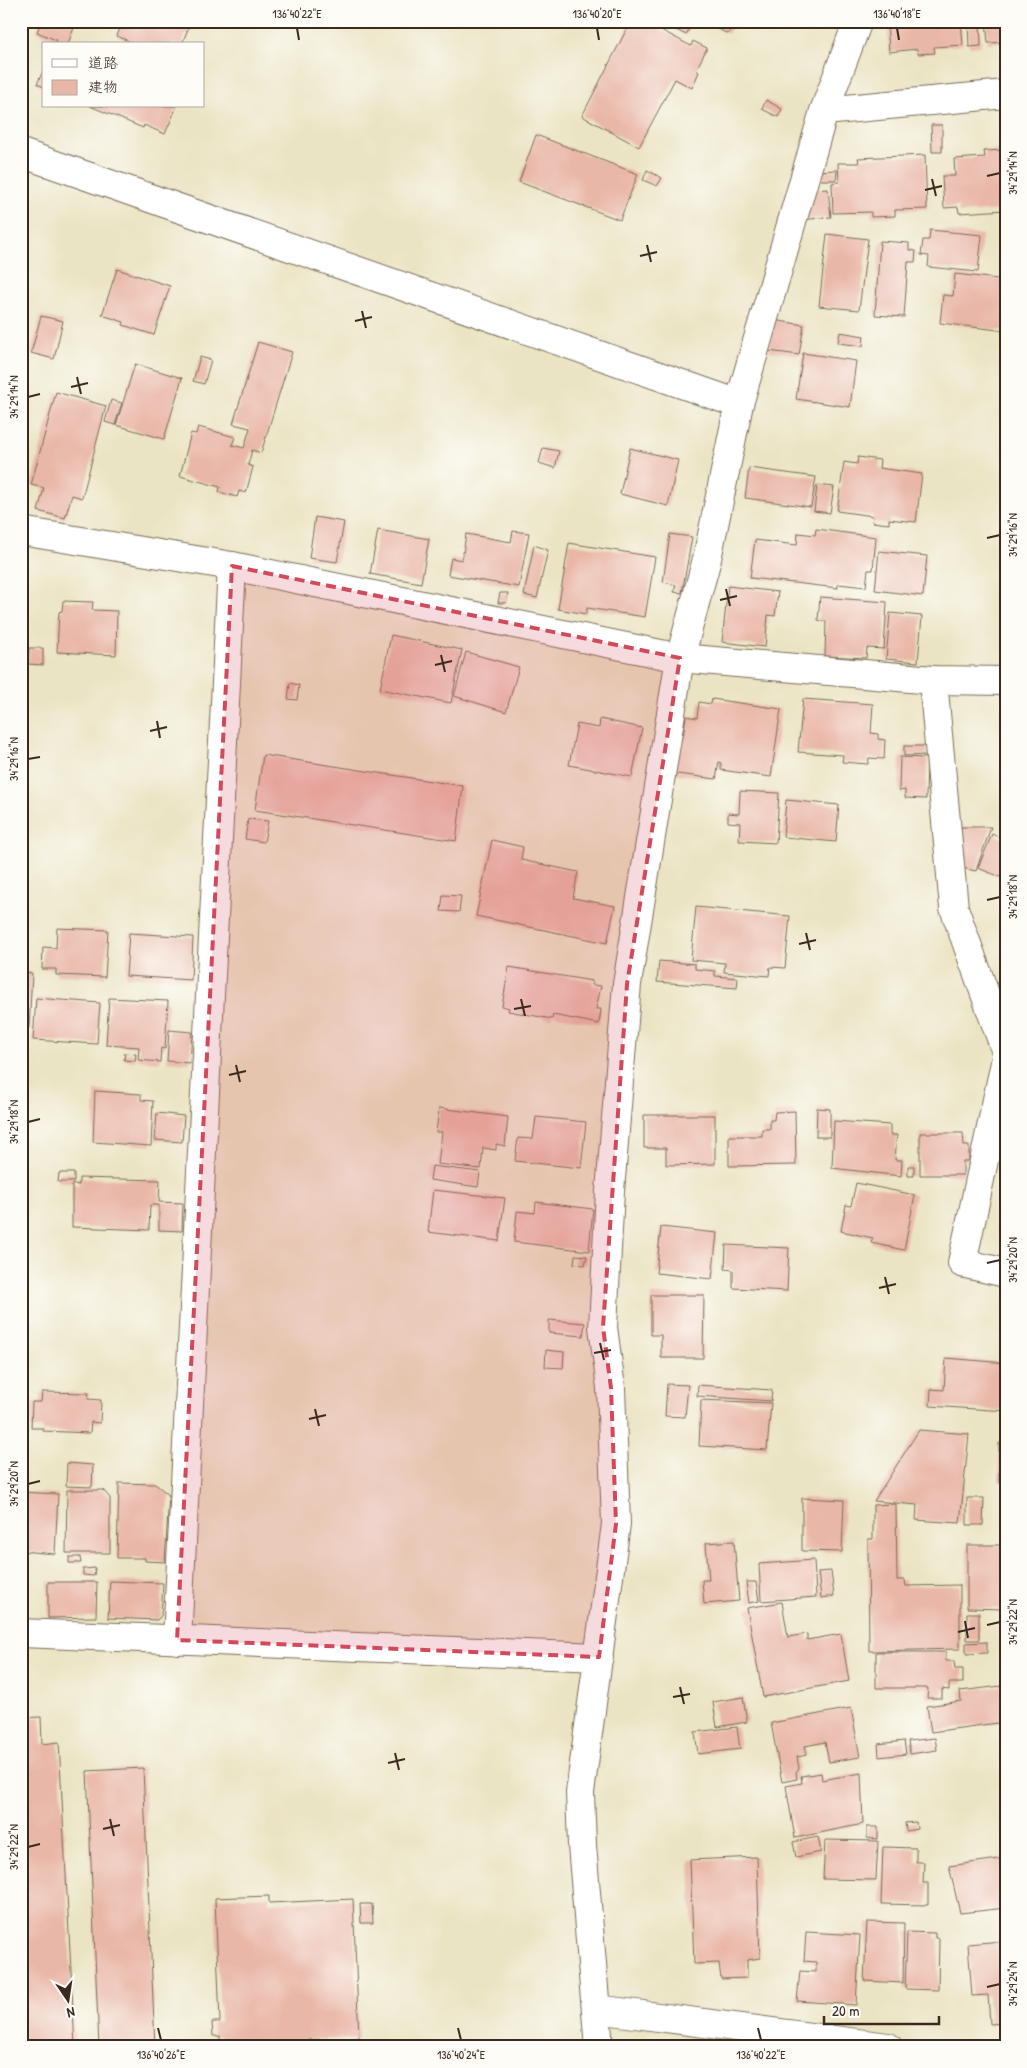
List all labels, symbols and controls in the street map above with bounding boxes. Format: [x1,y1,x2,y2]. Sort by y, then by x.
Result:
text: 136°40'22"E [272,5,322,22]
text: 136°40'20"E [572,5,622,22]
text: 136°40'18"E [873,5,922,22]
legend [42,42,205,108]
text: 道路 [88,52,118,73]
text: 建物 [88,76,118,97]
text: 34°29'14"N [1004,151,1021,195]
text: 34°29'14"N [5,375,22,419]
text: 34°29'16"N [1004,513,1021,557]
text: 34°29'16"N [5,737,22,781]
text: 34°29'18"N [1004,875,1021,919]
text: 34°29'18"N [5,1100,22,1144]
text: 34°29'20"N [1004,1237,1021,1283]
text: 34°29'20"N [5,1461,22,1507]
text: 34°29'22"N [1004,1599,1021,1645]
text: 34°29'22"N [5,1824,22,1870]
text: 34°29'24"N [1004,1962,1021,2006]
north arrow [42,1976,92,2026]
scale bar [824,1993,940,2025]
text: 20 m [832,2000,859,2021]
text: N [65,2003,77,2023]
text: 136°40'26"E [137,2046,186,2063]
text: 136°40'24"E [437,2046,486,2063]
text: 136°40'22"E [736,2046,786,2063]

